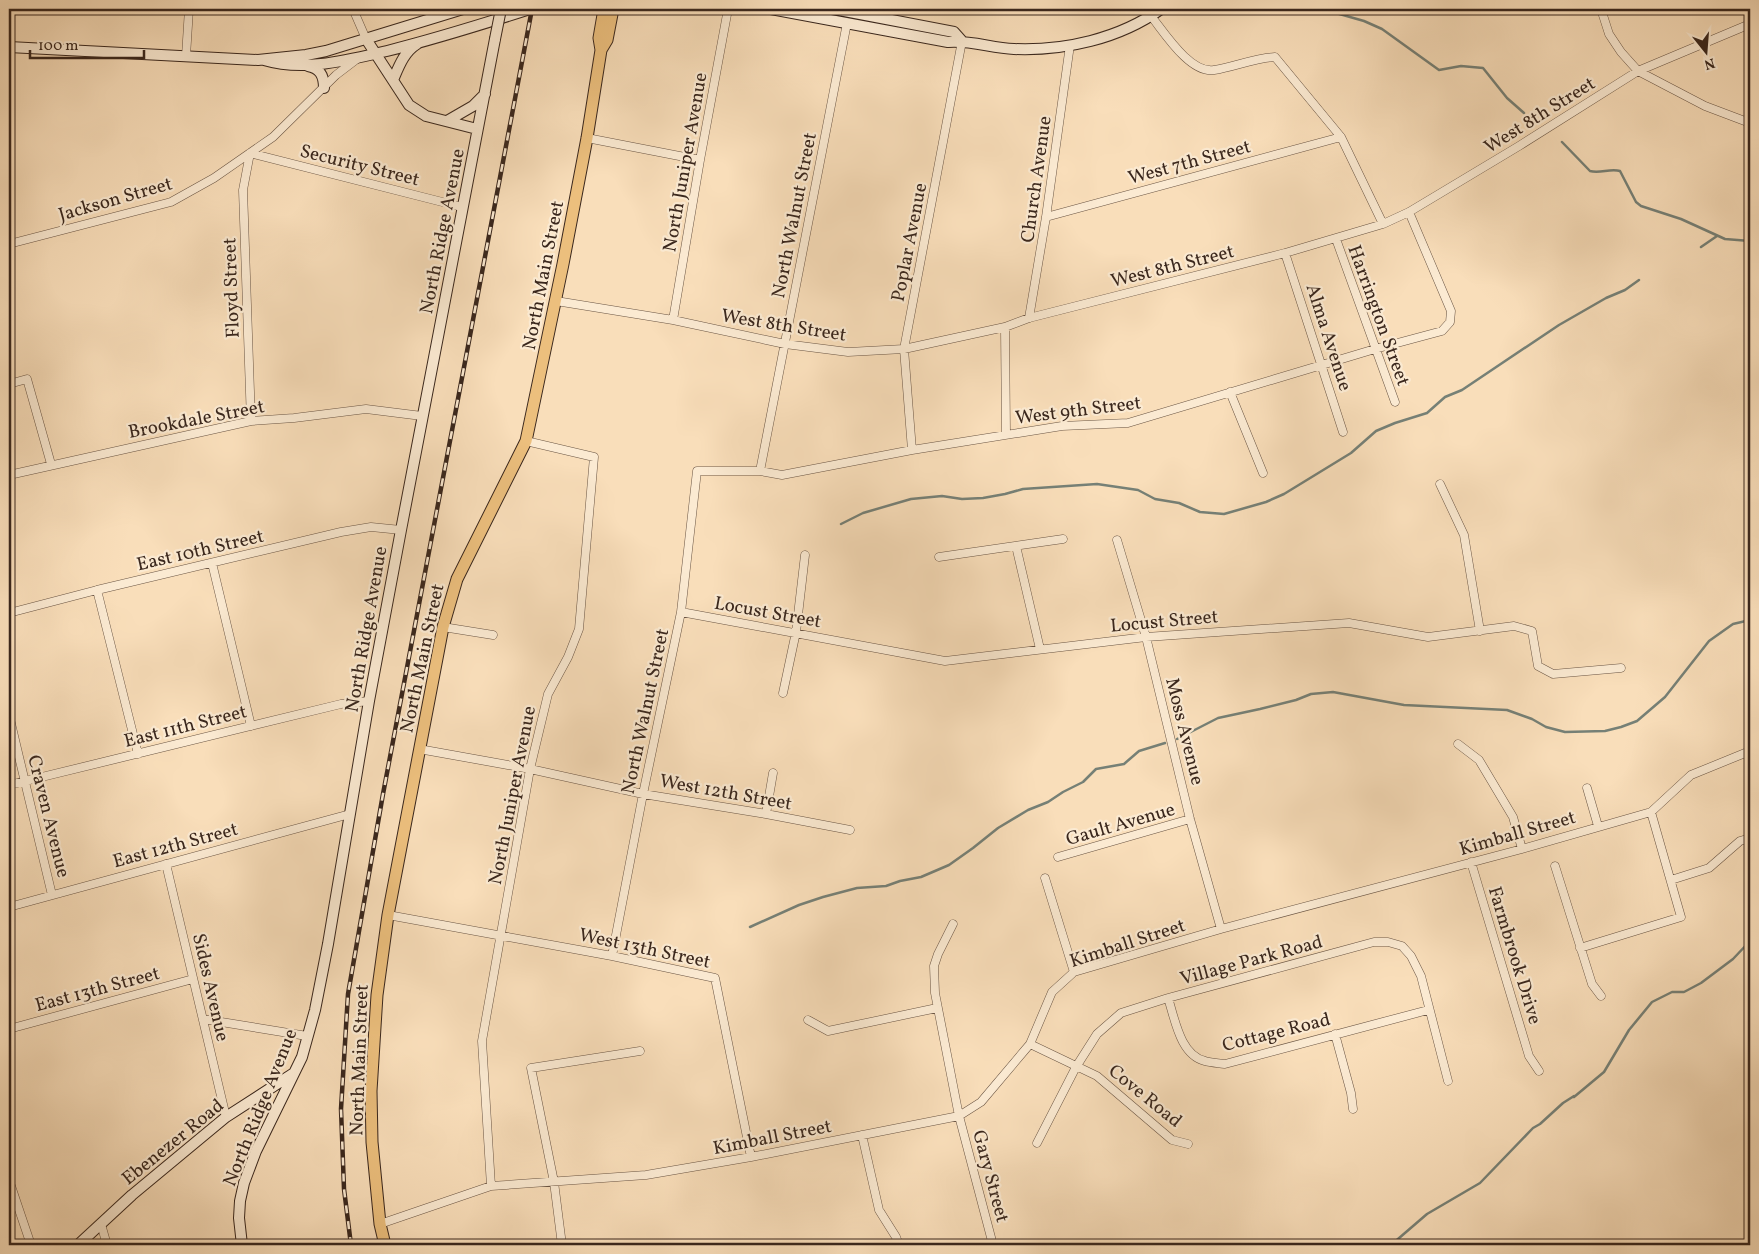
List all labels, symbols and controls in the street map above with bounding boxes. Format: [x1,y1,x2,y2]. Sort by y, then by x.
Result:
scale bar [30,28,144,60]
north arrow [1682,28,1732,78]
text: 100 m [38,36,78,57]
text: N [1702,52,1717,74]
street label: North Juniper Avenue [657,71,715,254]
street label: West 8th Street [1480,71,1601,160]
street label: Church Avenue [1015,114,1059,244]
street label: North Walnut Street [766,130,824,301]
street label: West 7th Street [1125,134,1254,192]
street label: Security Street [297,139,422,193]
street label: North Ridge Avenue [414,146,472,316]
street label: Jackson Street [56,171,176,229]
street label: Poplar Avenue [886,181,934,304]
street label: North Main Street [517,198,571,352]
street label: Floyd Street [217,237,247,339]
street label: West 8th Street [1108,239,1237,295]
street label: Harrington Street [1341,242,1416,390]
street label: Alma Avenue [1299,281,1358,395]
street label: West 8th Street [719,303,848,349]
street label: West 9th Street [1014,390,1143,432]
street label: Brookdale Street [126,394,267,446]
street label: East 10th Street [134,524,267,578]
street label: North Ridge Avenue [340,544,394,714]
street label: North Main Street [394,581,452,735]
street label: Locust Street [712,591,824,635]
street label: Locust Street [1109,604,1220,640]
street label: North Walnut Street [616,626,676,797]
street label: Moss Avenue [1158,675,1210,788]
street label: East 11th Street [121,699,250,755]
street label: North Juniper Avenue [483,704,543,887]
street label: Craven Avenue [20,752,76,880]
street label: West 12th Street [657,769,794,817]
street label: Gault Avenue [1063,797,1178,853]
street label: Kimball Street [1456,805,1579,863]
street label: East 12th Street [110,817,241,875]
street label: Farmbrook Drive [1481,883,1547,1028]
street label: Kimball Street [1066,913,1189,975]
street label: West 13th Street [576,922,713,976]
street label: Village Park Road [1177,929,1326,992]
street label: Sides Avenue [185,931,235,1044]
street label: East 13th Street [32,961,163,1019]
street label: North Main Street [344,983,376,1136]
street label: Cottage Road [1220,1007,1333,1059]
street label: North Ridge Avenue [217,1025,304,1191]
street label: Cove Road [1102,1059,1187,1134]
street label: Ebenezer Road [117,1093,230,1192]
street label: Kimball Street [711,1114,834,1162]
street label: Gary Street [965,1127,1015,1226]

